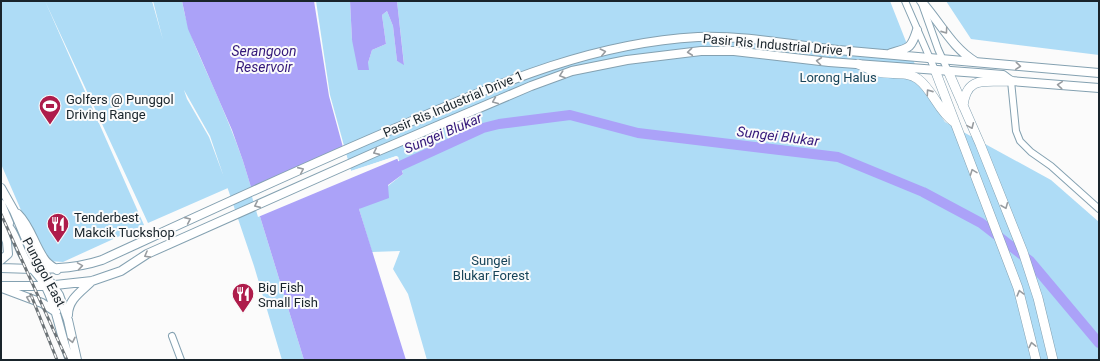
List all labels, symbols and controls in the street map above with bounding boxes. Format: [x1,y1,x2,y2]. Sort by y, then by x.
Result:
one-way arrow [940,27,947,34]
street label: Pasir Ris Industrial Drive 1 [702,31,854,59]
water label: Serangoon Reservoir [231,43,297,75]
one-way arrow [687,47,693,56]
one-way arrow [600,49,606,57]
one-way arrow [816,57,822,66]
one-way arrow [1015,61,1021,70]
street label: Pasir Ris Industrial Drive 1 [381,68,525,140]
one-way arrow [558,70,565,79]
park label: Lorong Halus [799,70,877,85]
one-way arrow [1057,80,1063,89]
one-way arrow [926,89,934,96]
place label: Golfers @ Punggol Driving Range [66,92,174,122]
sports icon: Golfers @ Punggol Driving Range [37,93,63,126]
one-way arrow [492,96,500,104]
water label: Sungei Blukar [402,109,485,157]
one-way arrow [967,122,975,129]
water label: Sungei Blukar [736,123,820,149]
one-way arrow [372,147,380,155]
one-way arrow [297,167,304,175]
one-way arrow [970,168,978,176]
one-way arrow [254,200,261,208]
one-way arrow [1000,202,1008,210]
place label: Tenderbest Makcik Tuckshop [74,210,175,240]
restaurant icon: Tenderbest Makcik Tuckshop [45,211,71,244]
one-way arrow [185,217,192,225]
street label: Punggol East [19,235,69,309]
one-way arrow [144,250,151,258]
park label: Sungei Blukar Forest [453,253,529,283]
one-way arrow [77,262,83,271]
place label: Big Fish Small Fish [258,280,318,310]
restaurant icon: Big Fish Small Fish [230,281,256,314]
one-way arrow [1016,290,1024,296]
one-way arrow [26,295,33,303]
one-way arrow [68,337,76,343]
one-way arrow [1029,342,1037,348]

